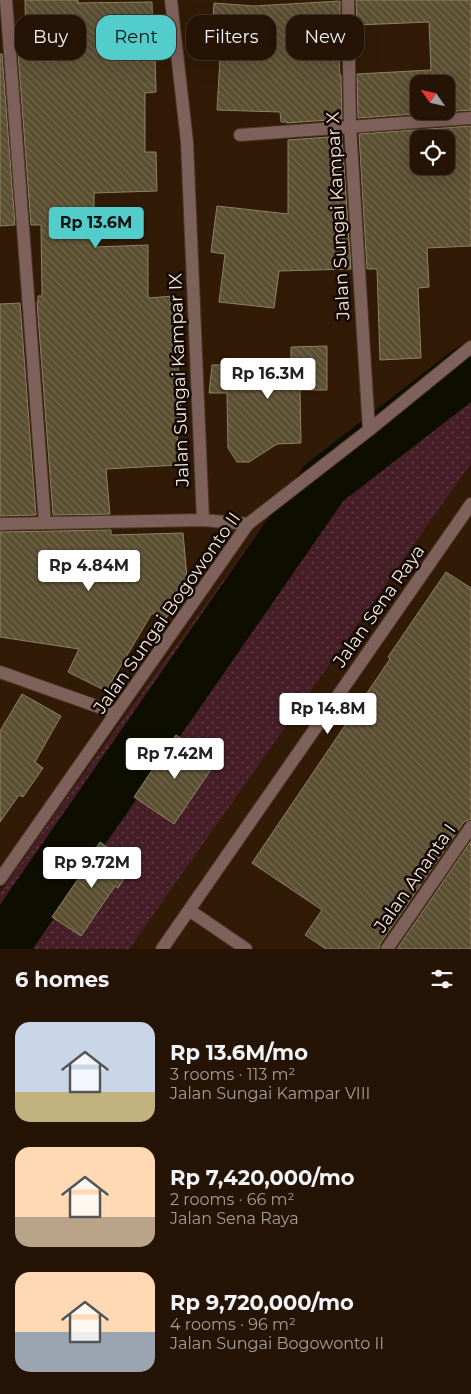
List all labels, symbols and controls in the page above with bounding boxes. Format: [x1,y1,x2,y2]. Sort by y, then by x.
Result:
chip: Buy [15,15,86,60]
chip: Rent [96,15,176,60]
chip: Filters [186,15,276,60]
chip: New [286,15,364,60]
north arrow [410,75,455,120]
map controls [410,75,455,175]
street label: Jalan Sungai Kampar X [322,111,354,322]
button: locate [410,130,455,175]
pin: Rp 13.6M [44,206,148,249]
text: Rp 13.6M [60,213,132,232]
street label: Jalan Sungai Kampar IX [164,273,194,488]
pin: Rp 16.3M [216,358,320,400]
text: Rp 16.3M [231,364,305,383]
street label: Jalan Sungai Bogowonto II [88,508,245,719]
street label: Jalan Sena Raya [328,540,429,672]
pin: Rp 4.84M [37,550,141,592]
text: Rp 4.84M [49,556,129,575]
pin: Rp 14.8M [276,692,380,735]
text: Rp 14.8M [290,699,366,718]
pin: Rp 7.42M [123,738,227,780]
text: Rp 7.42M [137,744,213,763]
street label: Jalan Ananta I [369,819,461,937]
pin: Rp 9.72M [40,846,144,889]
text: Rp 9.72M [54,853,130,872]
icon: filters [428,965,456,993]
text: 6 homes [15,967,109,992]
text: Rp 13.6M/mo [170,1040,308,1065]
icon: home [55,1042,115,1102]
text: 3 rooms · 113 m² [170,1065,295,1084]
text: Jalan Sungai Kampar VIII [170,1084,370,1103]
text: Rp 7,420,000/mo [170,1165,355,1190]
icon: home [55,1167,115,1227]
text: 2 rooms · 66 m² [170,1190,294,1209]
text: Jalan Sena Raya [170,1209,299,1228]
text: Rp 9,720,000/mo [170,1290,354,1315]
icon: home [55,1292,115,1352]
text: 4 rooms · 96 m² [170,1315,296,1334]
text: Jalan Sungai Bogowonto II [170,1334,384,1353]

